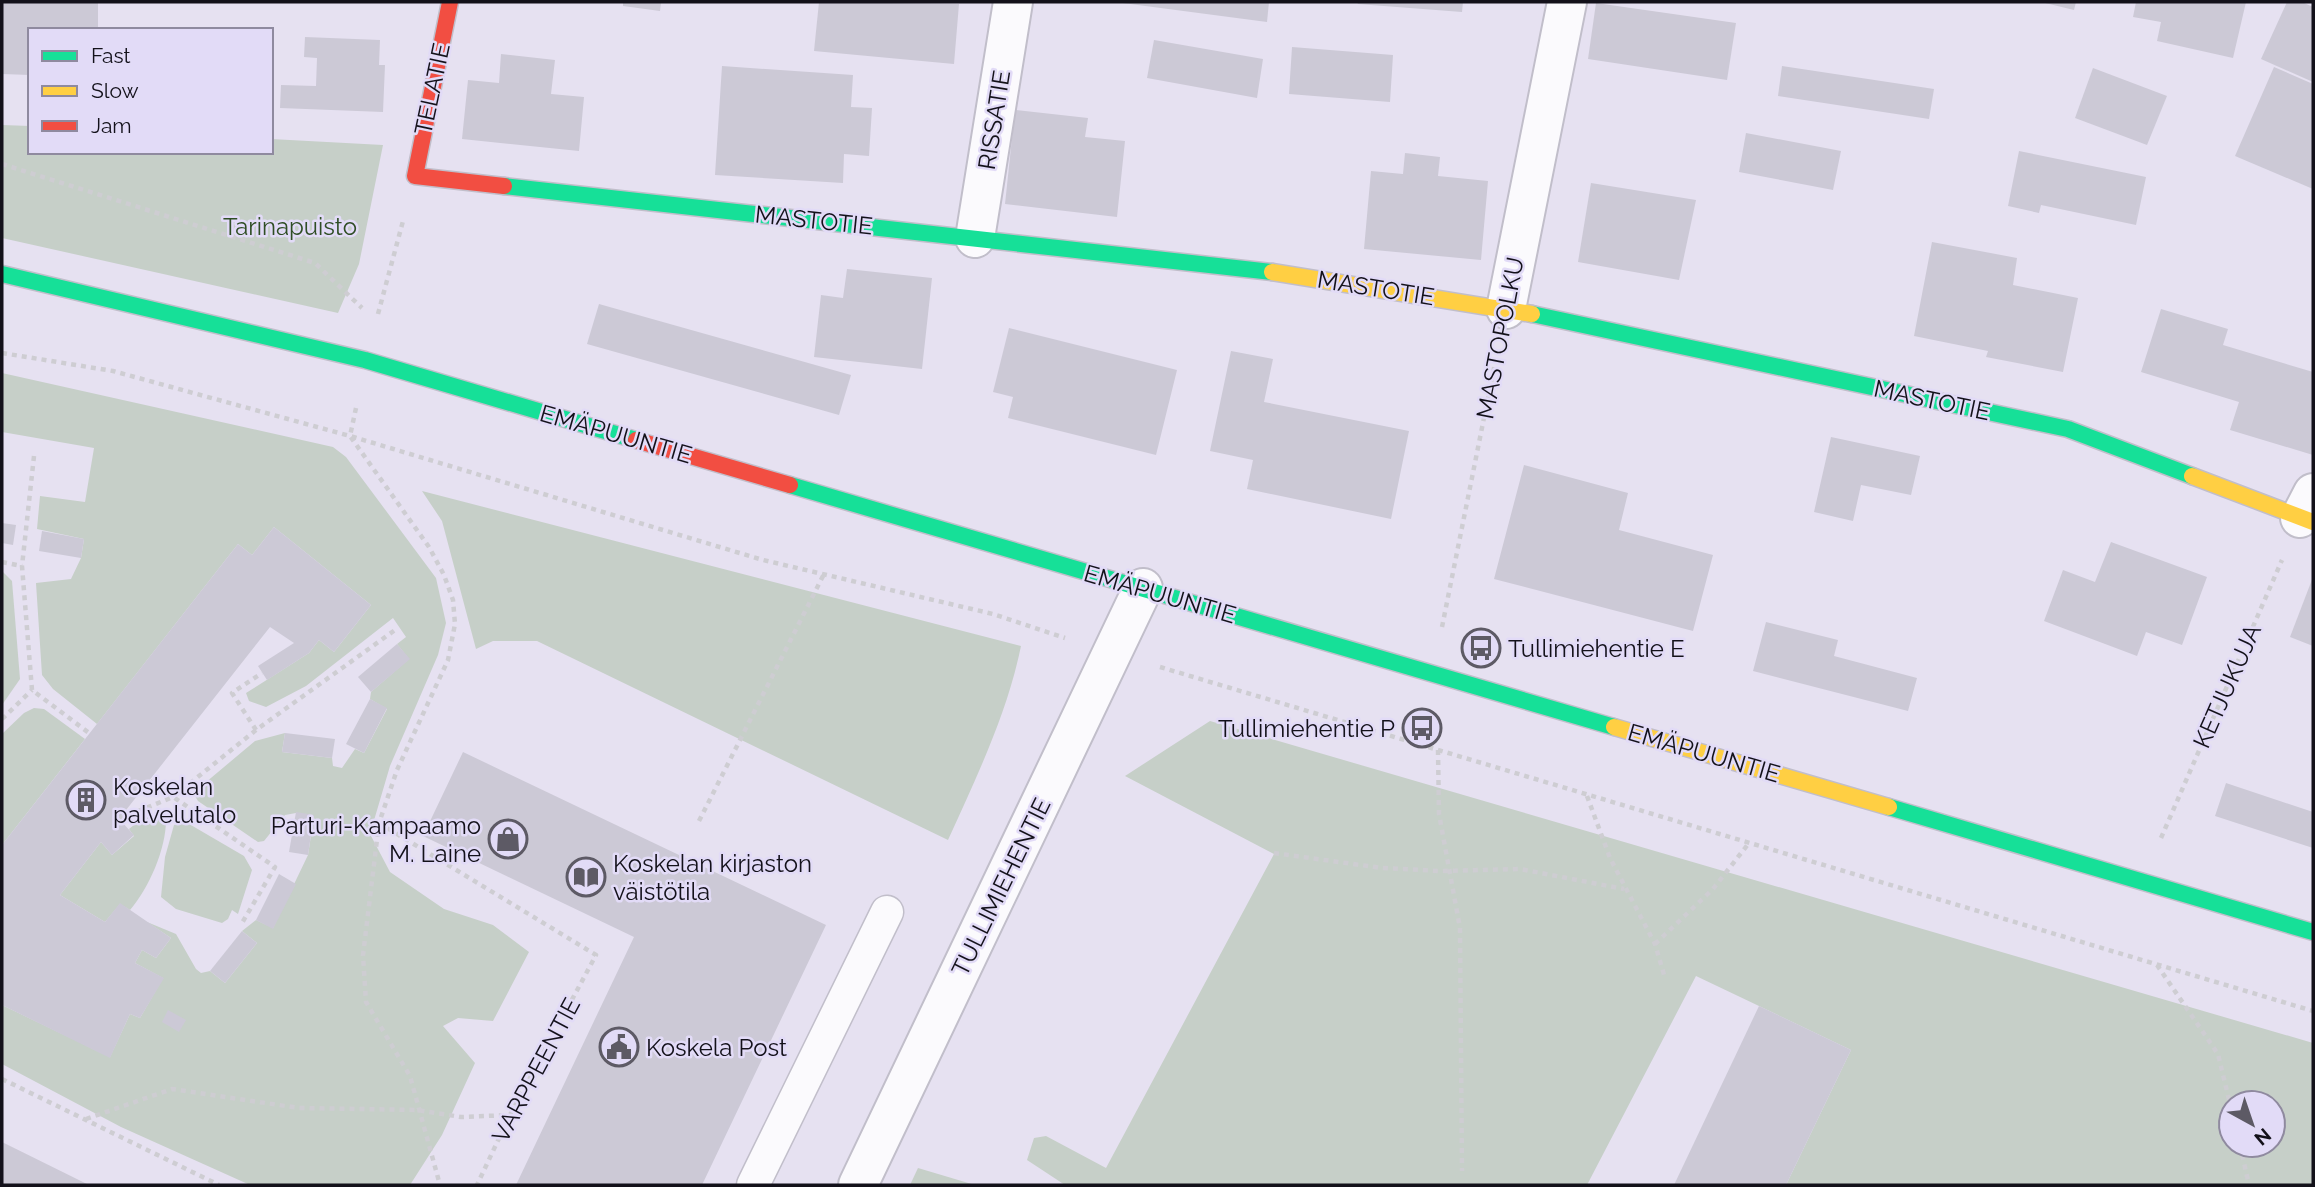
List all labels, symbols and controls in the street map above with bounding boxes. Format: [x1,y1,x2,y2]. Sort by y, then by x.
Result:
legend [28,28,273,154]
street label: TELATIE [408,40,456,138]
text: Fast [91,43,131,68]
street label: RISSATIE [972,68,1016,172]
text: Slow [91,78,139,103]
text: Jam [91,113,132,138]
street label: MASTOTIE [754,199,874,241]
park label: Tarinapuisto [223,212,357,241]
street label: MASTOPOLKU [1470,255,1530,421]
street label: MASTOTIE [1315,264,1437,312]
street label: MASTOTIE [1871,374,1993,426]
street label: EMÄPUUNTIE [537,398,695,470]
street label: EMÄPUUNTIE [1081,558,1239,630]
street label: KETJUKUJA [2187,620,2267,752]
bus stop icon: Tullimiehentie E [1460,627,1502,669]
place label: Tullimiehentie E [1508,634,1685,663]
bus stop icon: Tullimiehentie P [1401,707,1443,749]
place label: Tullimiehentie P [1218,714,1395,743]
street label: EMÄPUUNTIE [1625,717,1783,789]
place label: Koskelan palvelutalo [113,772,236,829]
building icon: Koskelan palvelutalo [65,779,107,821]
street label: TULLIMIEHENTIE [945,793,1057,981]
place label: Parturi-Kampaamo M. Laine [271,811,481,868]
shop icon: Parturi-Kampaamo M. Laine [487,818,529,860]
place label: Koskelan kirjaston väistötila [613,849,812,906]
library icon: Koskelan kirjaston väistötila [565,856,607,898]
street label: VARPPEENTIE [486,993,586,1147]
public building icon: Koskela Post [598,1026,640,1068]
place label: Koskela Post [646,1033,787,1062]
north arrow [2217,1089,2287,1159]
text: N [2250,1124,2276,1150]

